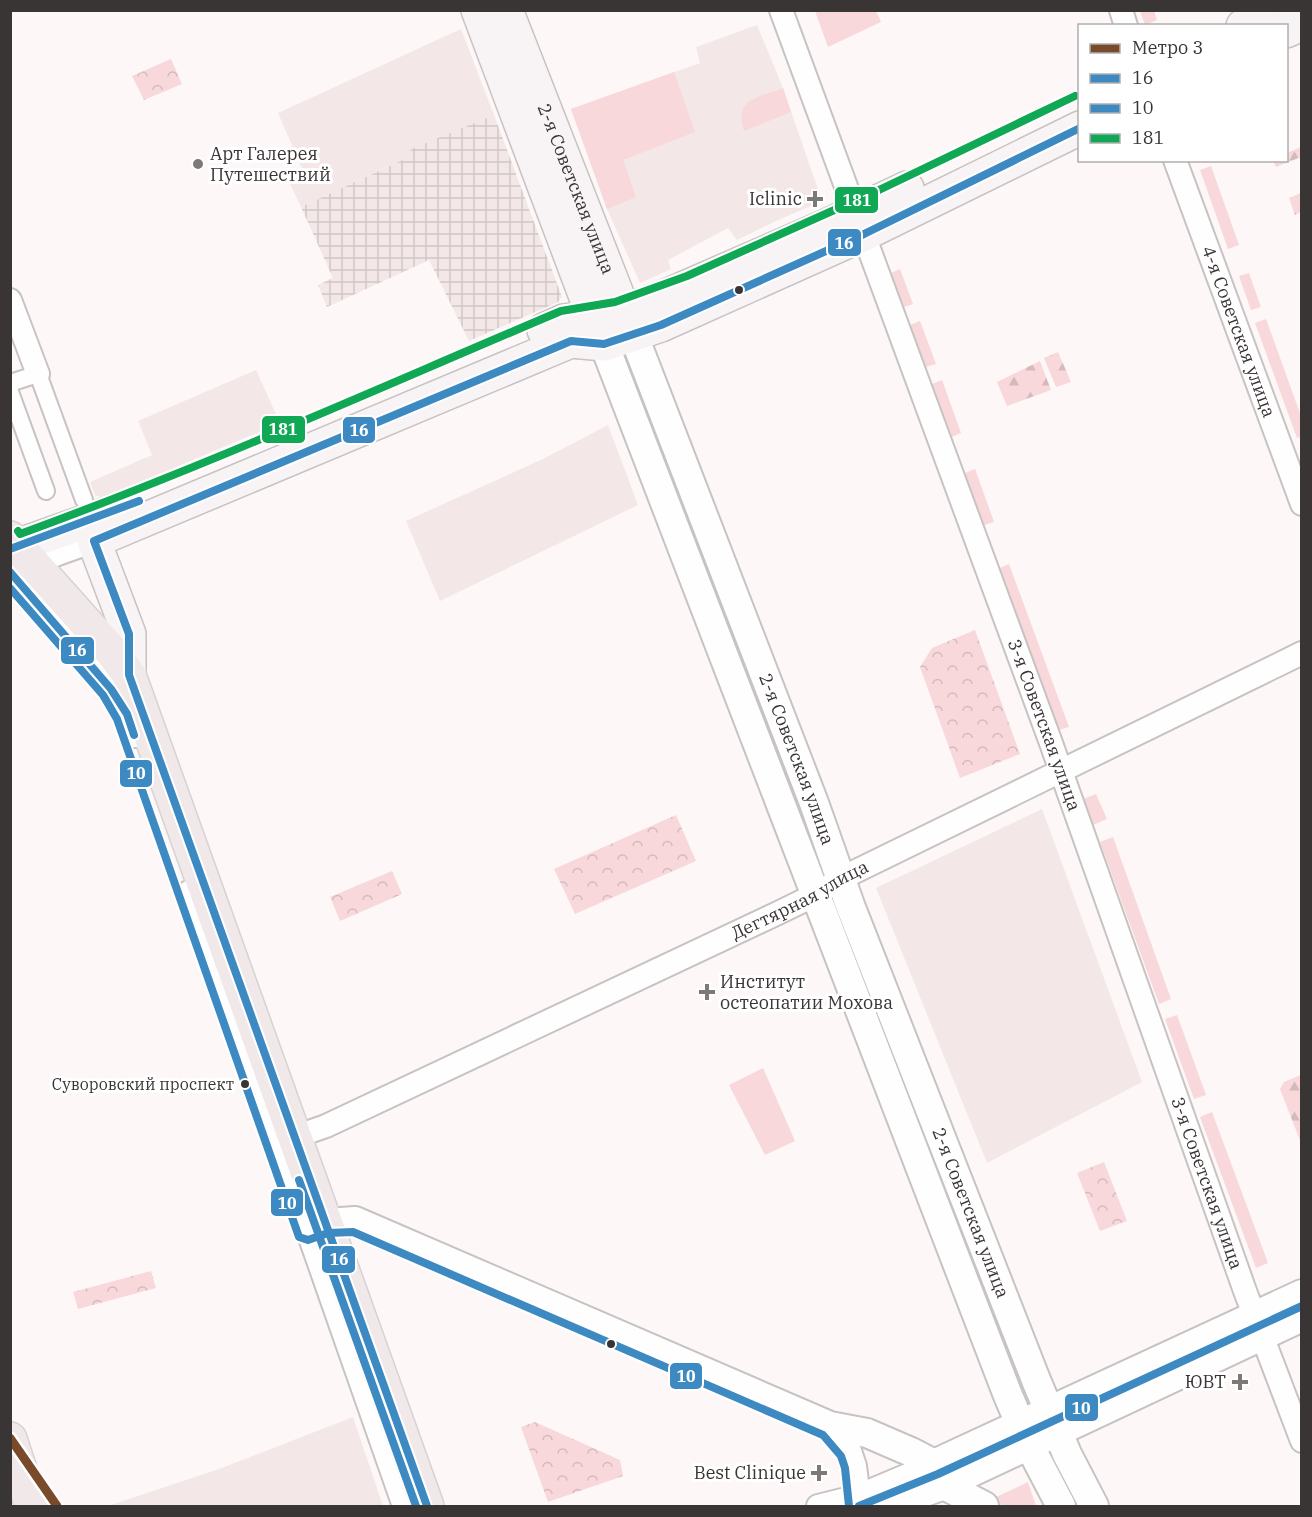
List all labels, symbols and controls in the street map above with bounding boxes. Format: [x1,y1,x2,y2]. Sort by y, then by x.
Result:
legend [1078,24,1288,162]
text: Метро 3 [1132,36,1203,59]
text: 16 [1132,66,1154,89]
text: 10 [1132,96,1154,119]
street label: 2-я Советская улица [533,100,620,277]
text: 181 [1132,126,1164,149]
place label: Арт Галерея Путешествий [210,142,331,186]
marker: Арт Галерея Путешествий [191,157,205,171]
line badge: 181 [834,186,879,214]
place label: Iclinic [749,187,802,210]
marker: Iclinic [806,190,824,208]
text: 181 [843,190,871,210]
line badge: 16 [827,228,862,257]
text: 16 [834,233,854,253]
street label: 4-я Советская улица [1197,243,1281,421]
unlabelled marker [733,284,745,296]
line badge: 181 [261,415,306,444]
line badge: 16 [342,416,376,444]
text: 181 [269,419,297,439]
text: 16 [349,420,369,440]
line badge: 16 [60,636,95,665]
street label: 3-я Советская улица [1003,636,1086,814]
text: 16 [67,640,87,660]
street label: 2-я Советская улица [754,670,840,848]
line badge: 10 [119,759,153,788]
text: 10 [126,763,146,783]
street label: Дегтярная улица [727,855,872,944]
place label: Институт остеопатии Мохова [720,970,893,1014]
marker: Институт остеопатии Мохова [698,983,716,1001]
place label: Суворовский проспект [52,1074,234,1094]
marker: Суворовский проспект [239,1078,251,1090]
street label: 3-я Советская улица [1166,1094,1248,1272]
street label: 2-я Советская улица [927,1124,1015,1301]
line badge: 10 [270,1188,304,1217]
text: 10 [277,1193,297,1213]
line badge: 16 [321,1245,356,1274]
text: 16 [329,1249,349,1269]
unlabelled marker [605,1338,617,1350]
line badge: 10 [669,1362,703,1390]
text: 10 [676,1366,696,1386]
place label: ЮВТ [1185,1370,1226,1393]
marker: ЮВТ [1231,1373,1249,1391]
line badge: 10 [1064,1393,1099,1422]
text: 10 [1071,1398,1091,1418]
place label: Best Clinique [694,1461,806,1484]
marker: Best Clinique [810,1464,828,1482]

